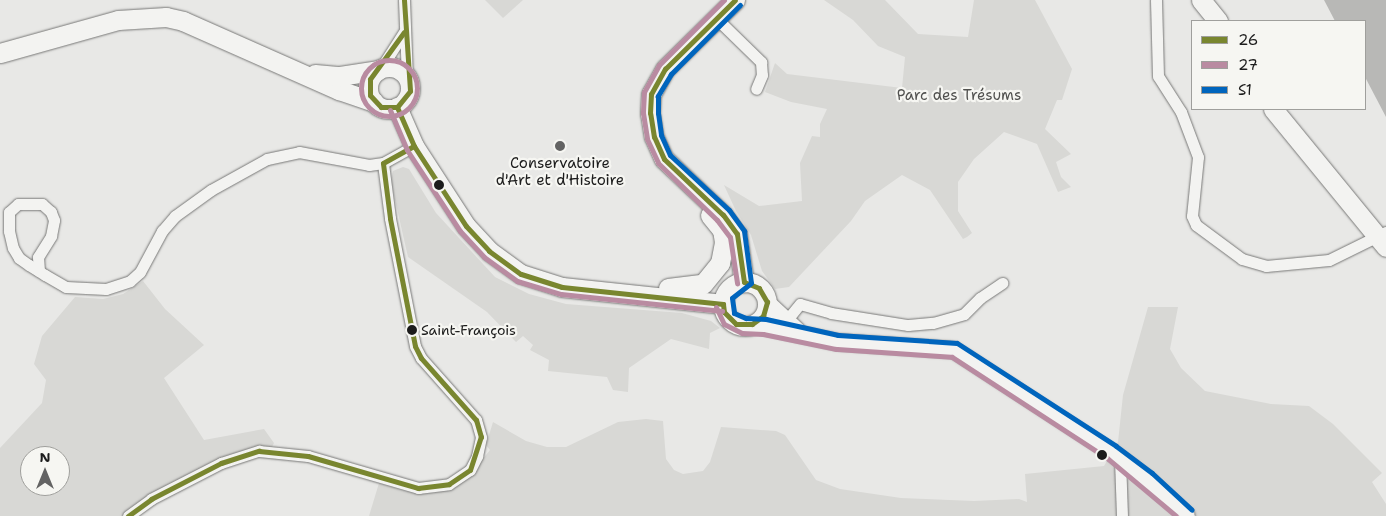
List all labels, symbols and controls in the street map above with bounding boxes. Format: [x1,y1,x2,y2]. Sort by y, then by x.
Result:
legend [1191,20,1366,110]
text: 26 [1238,30,1258,50]
text: 27 [1238,55,1258,75]
text: S1 [1238,80,1252,100]
park label: Parc des Trésums [897,87,1021,105]
marker: Conservatoire d'Art et d'Histoire [554,140,566,152]
place label: Conservatoire d'Art et d'Histoire [496,154,624,189]
unlabelled marker [434,180,444,190]
place label: Saint-François [421,322,516,338]
marker: Saint-François [407,325,417,335]
north arrow [20,446,70,496]
text: N [39,448,51,466]
unlabelled marker [1097,450,1107,460]

